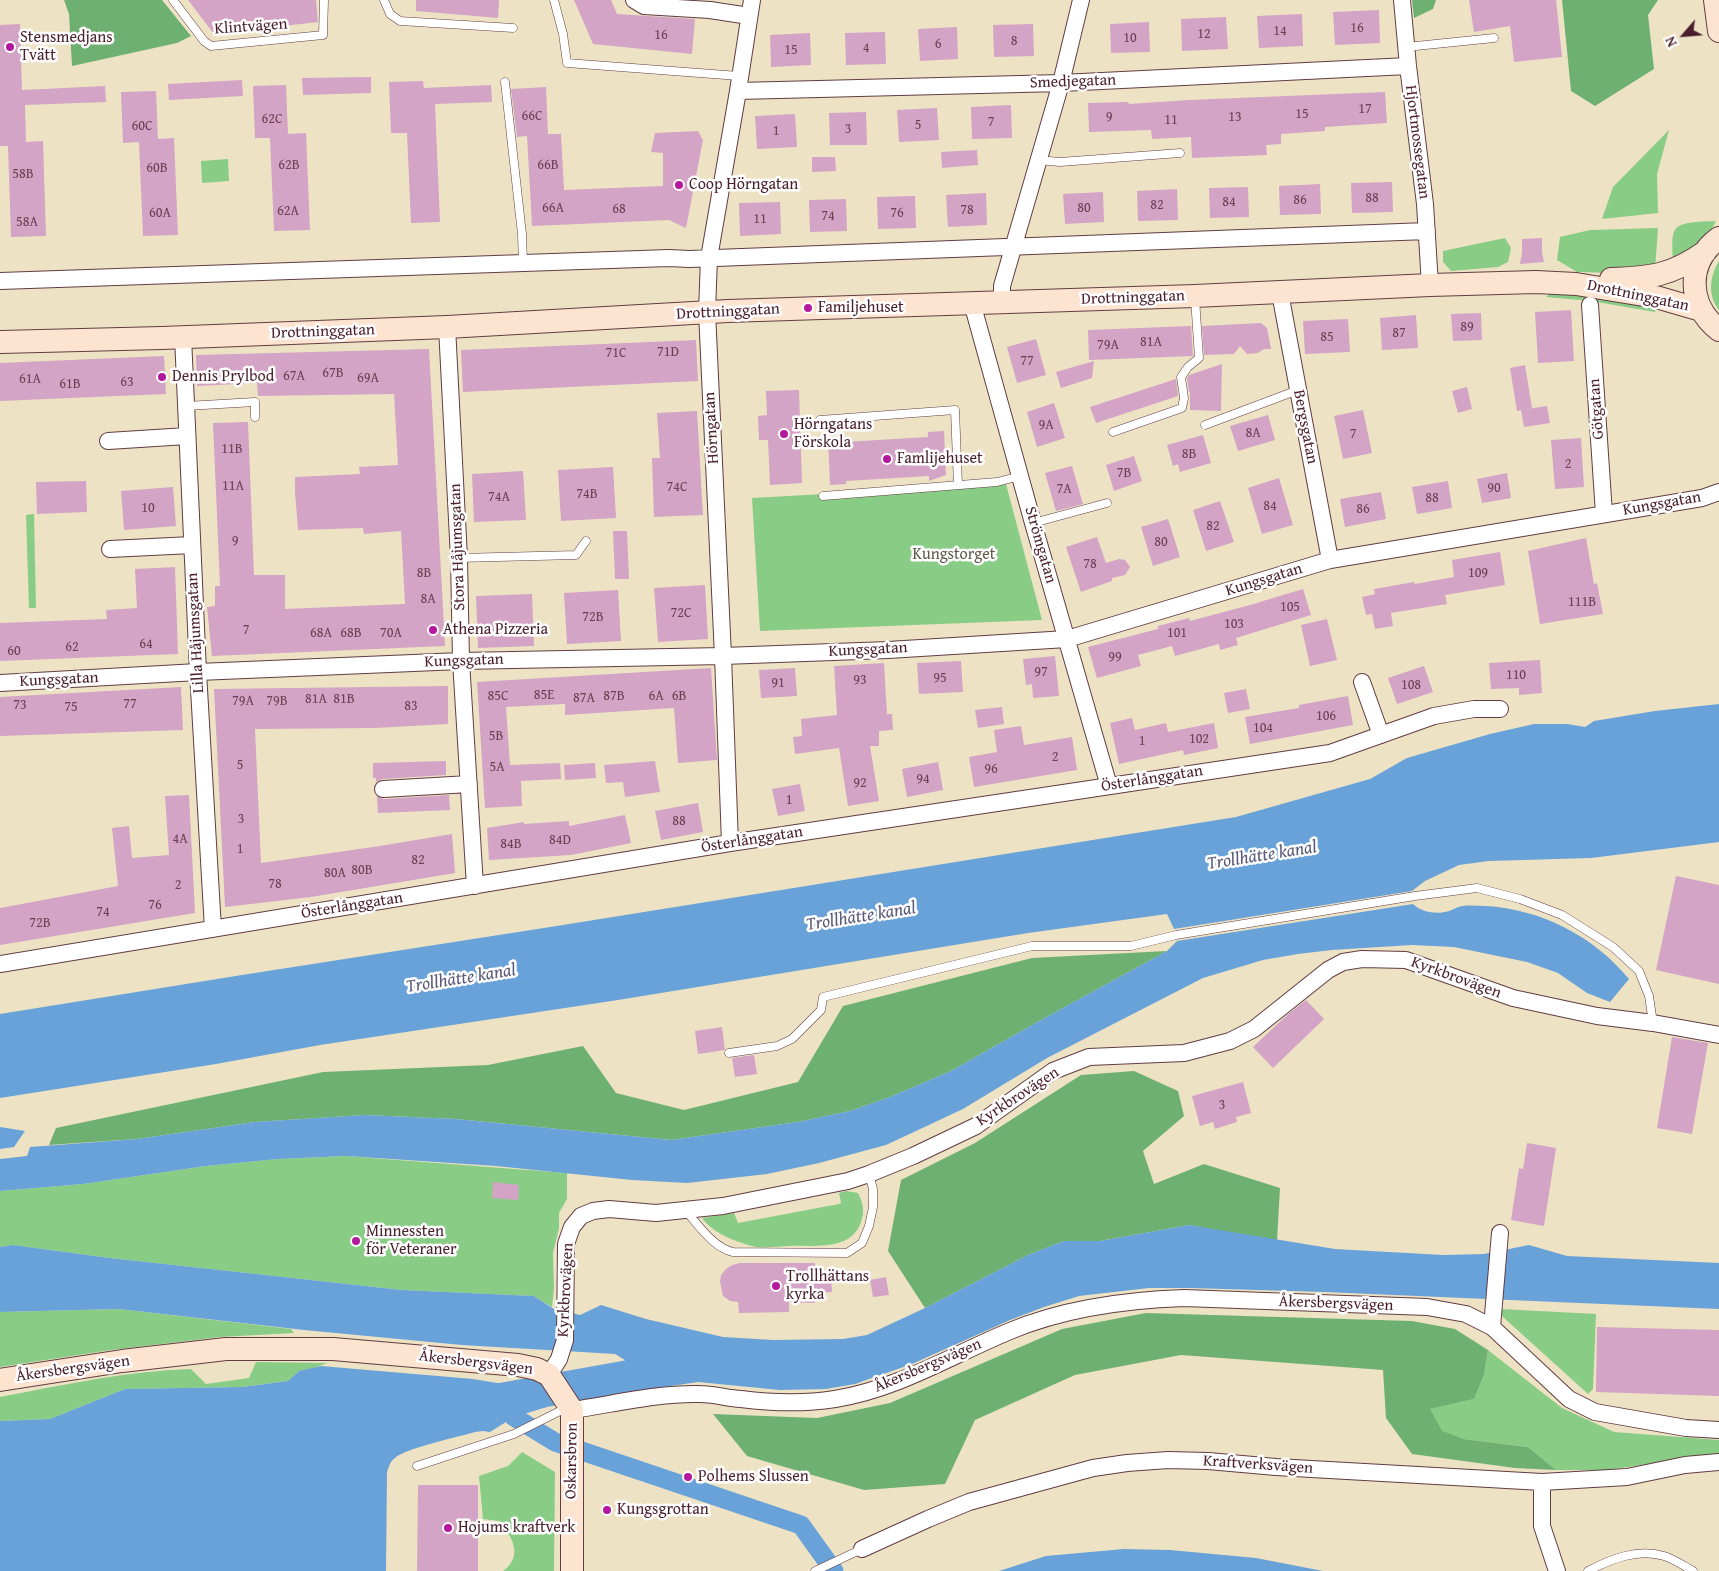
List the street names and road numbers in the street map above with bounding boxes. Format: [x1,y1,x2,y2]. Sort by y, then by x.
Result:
street label: Klintvägen [214,15,288,39]
street label: Smedjegatan [1029,71,1117,93]
street label: Hjortmossegatan [1400,84,1434,200]
street label: Drottninggatan [1585,276,1691,316]
street label: Drottninggatan [1081,287,1185,309]
street label: Drottninggatan [676,300,780,324]
street label: Drottninggatan [271,321,375,343]
street label: Götgatan [1585,378,1609,440]
street label: Bergsgatan [1288,388,1322,466]
street label: Hörngatan [701,392,723,464]
street label: Stora Håjumsgatan [446,483,470,611]
street label: Kungsgatan [1621,488,1703,520]
street label: Strömgatan [1020,504,1060,586]
street label: Kungsgatan [1223,559,1305,601]
street label: Lilla Håjumsgatan [183,572,209,694]
street label: Kungsgatan [828,638,908,662]
street label: Kungsgatan [424,650,504,672]
street label: Kungsgatan [19,668,99,692]
street label: Österlånggatan [1100,761,1204,797]
street label: Österlånggatan [700,822,804,858]
street label: Österlånggatan [300,888,404,924]
street label: Kyrkbrovägen [1408,953,1504,1003]
street label: Kyrkbrovägen [973,1063,1063,1131]
street label: Kyrkbrovägen [554,1242,578,1338]
street label: Åkersbergsvägen [1278,1292,1394,1316]
street label: Åkersbergsvägen [871,1335,985,1397]
street label: Åkersbergsvägen [418,1346,534,1380]
street label: Åkersbergsvägen [15,1352,131,1386]
street label: Oskarsbron [562,1423,582,1499]
street label: Kraftverksvägen [1202,1452,1314,1478]

